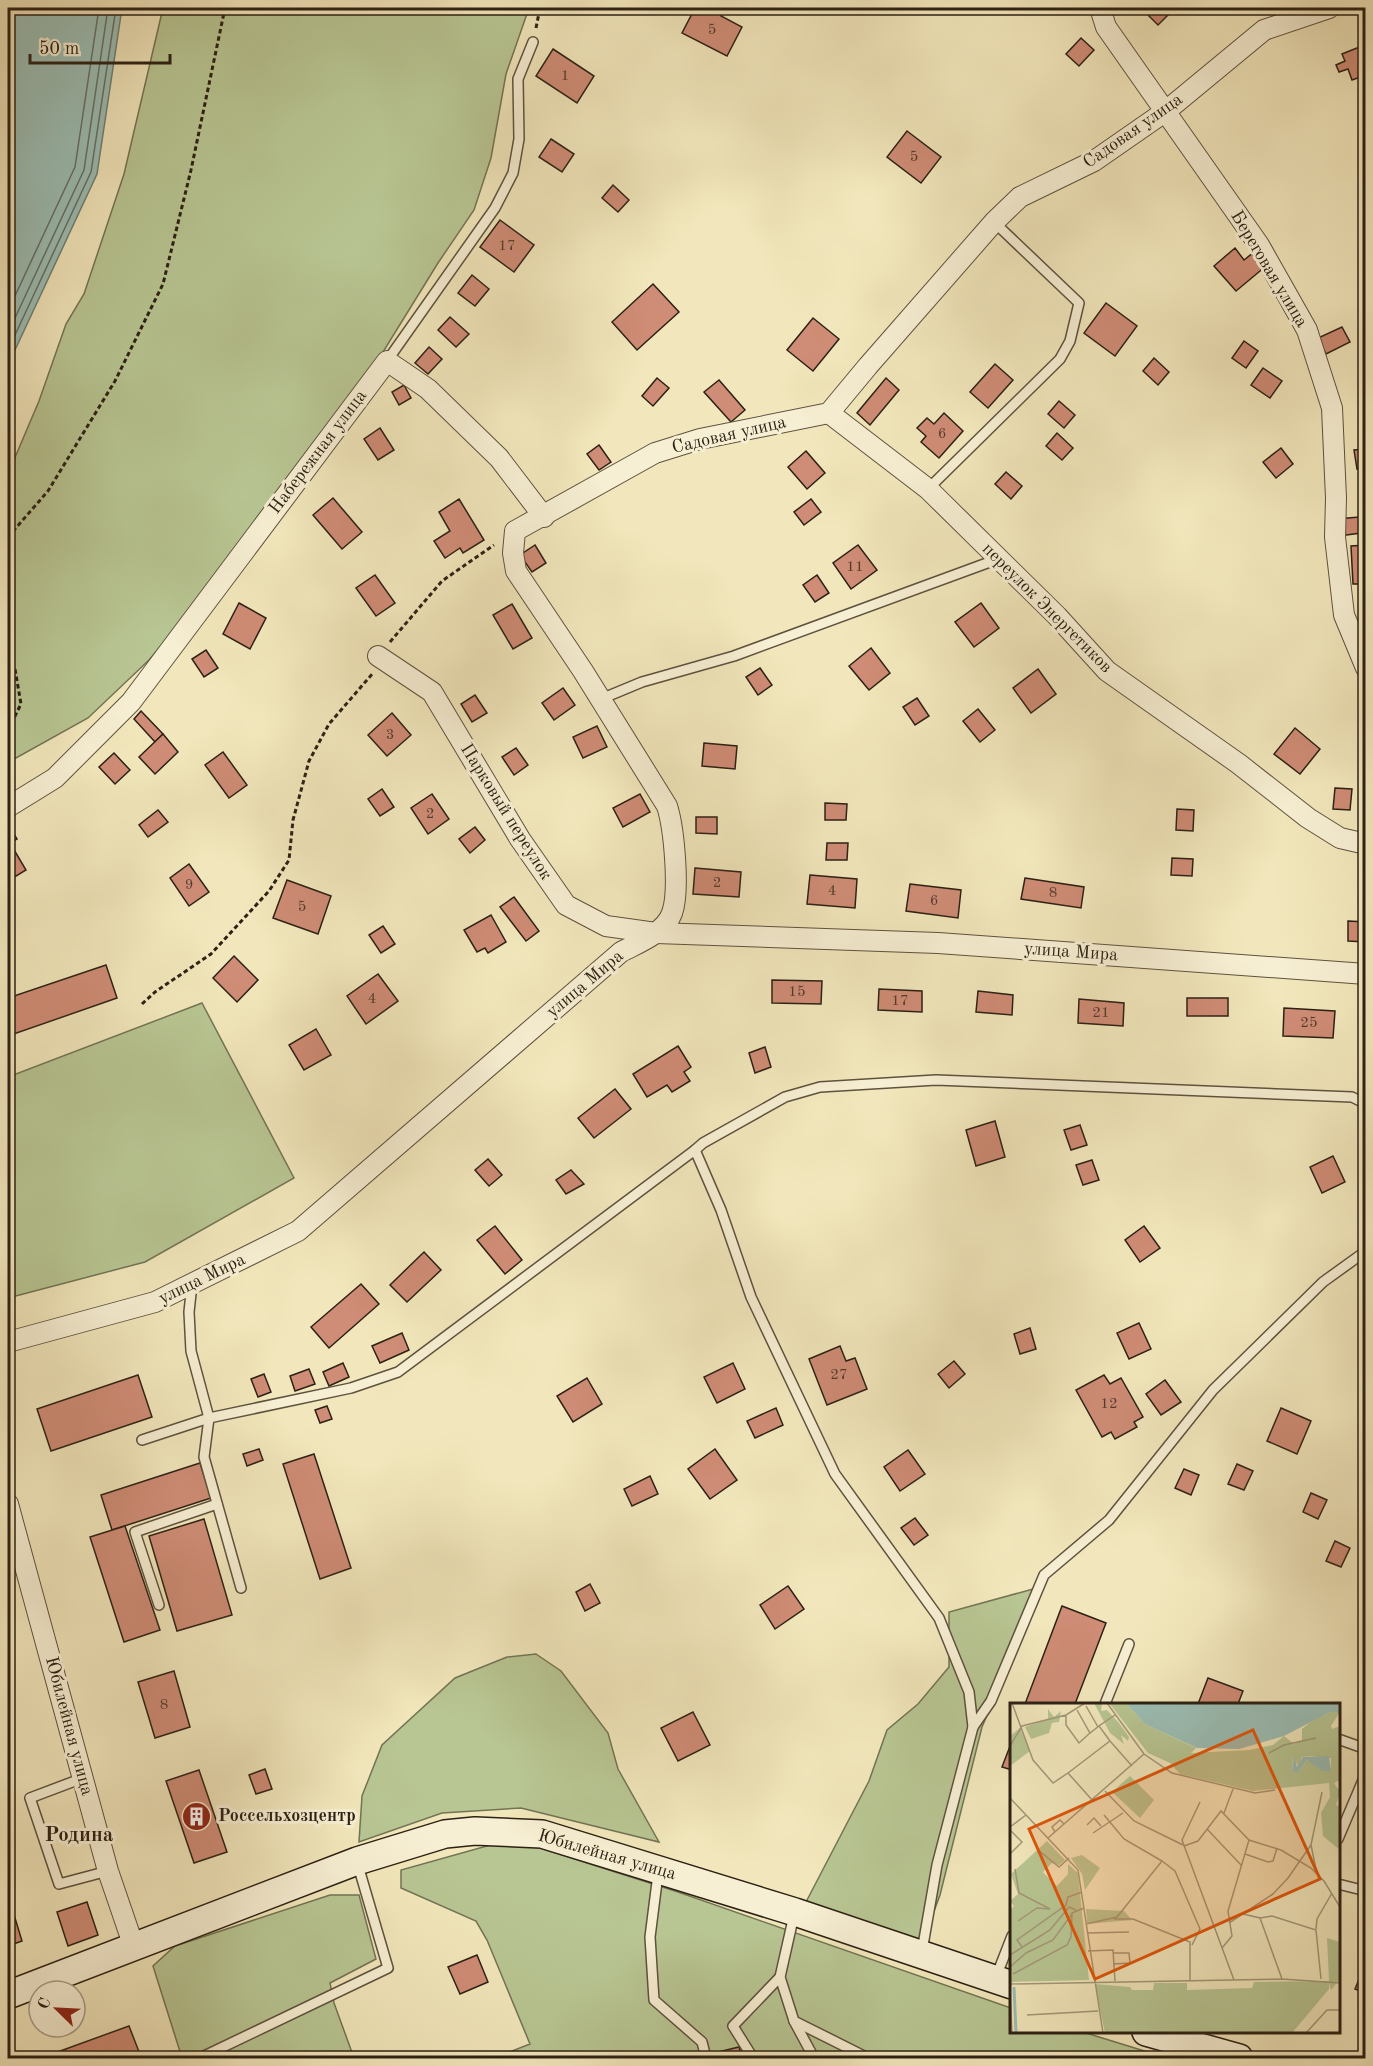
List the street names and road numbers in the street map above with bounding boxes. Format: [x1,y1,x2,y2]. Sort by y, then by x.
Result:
street label: Садовая улица [1080,90,1186,172]
street label: Береговая улица [1227,208,1311,330]
street label: Набережная улица [266,387,370,517]
street label: Садовая улица [670,413,788,457]
street label: переулок Энергетиков [979,540,1115,676]
street label: Парковый переулок [457,741,555,883]
street label: улица Мира [1023,940,1119,964]
street label: улица Мира [543,947,627,1021]
street label: улица Мира [156,1250,248,1308]
street label: Юбилейная улица [42,1655,96,1797]
street label: Юбилейная улица [536,1827,678,1883]

